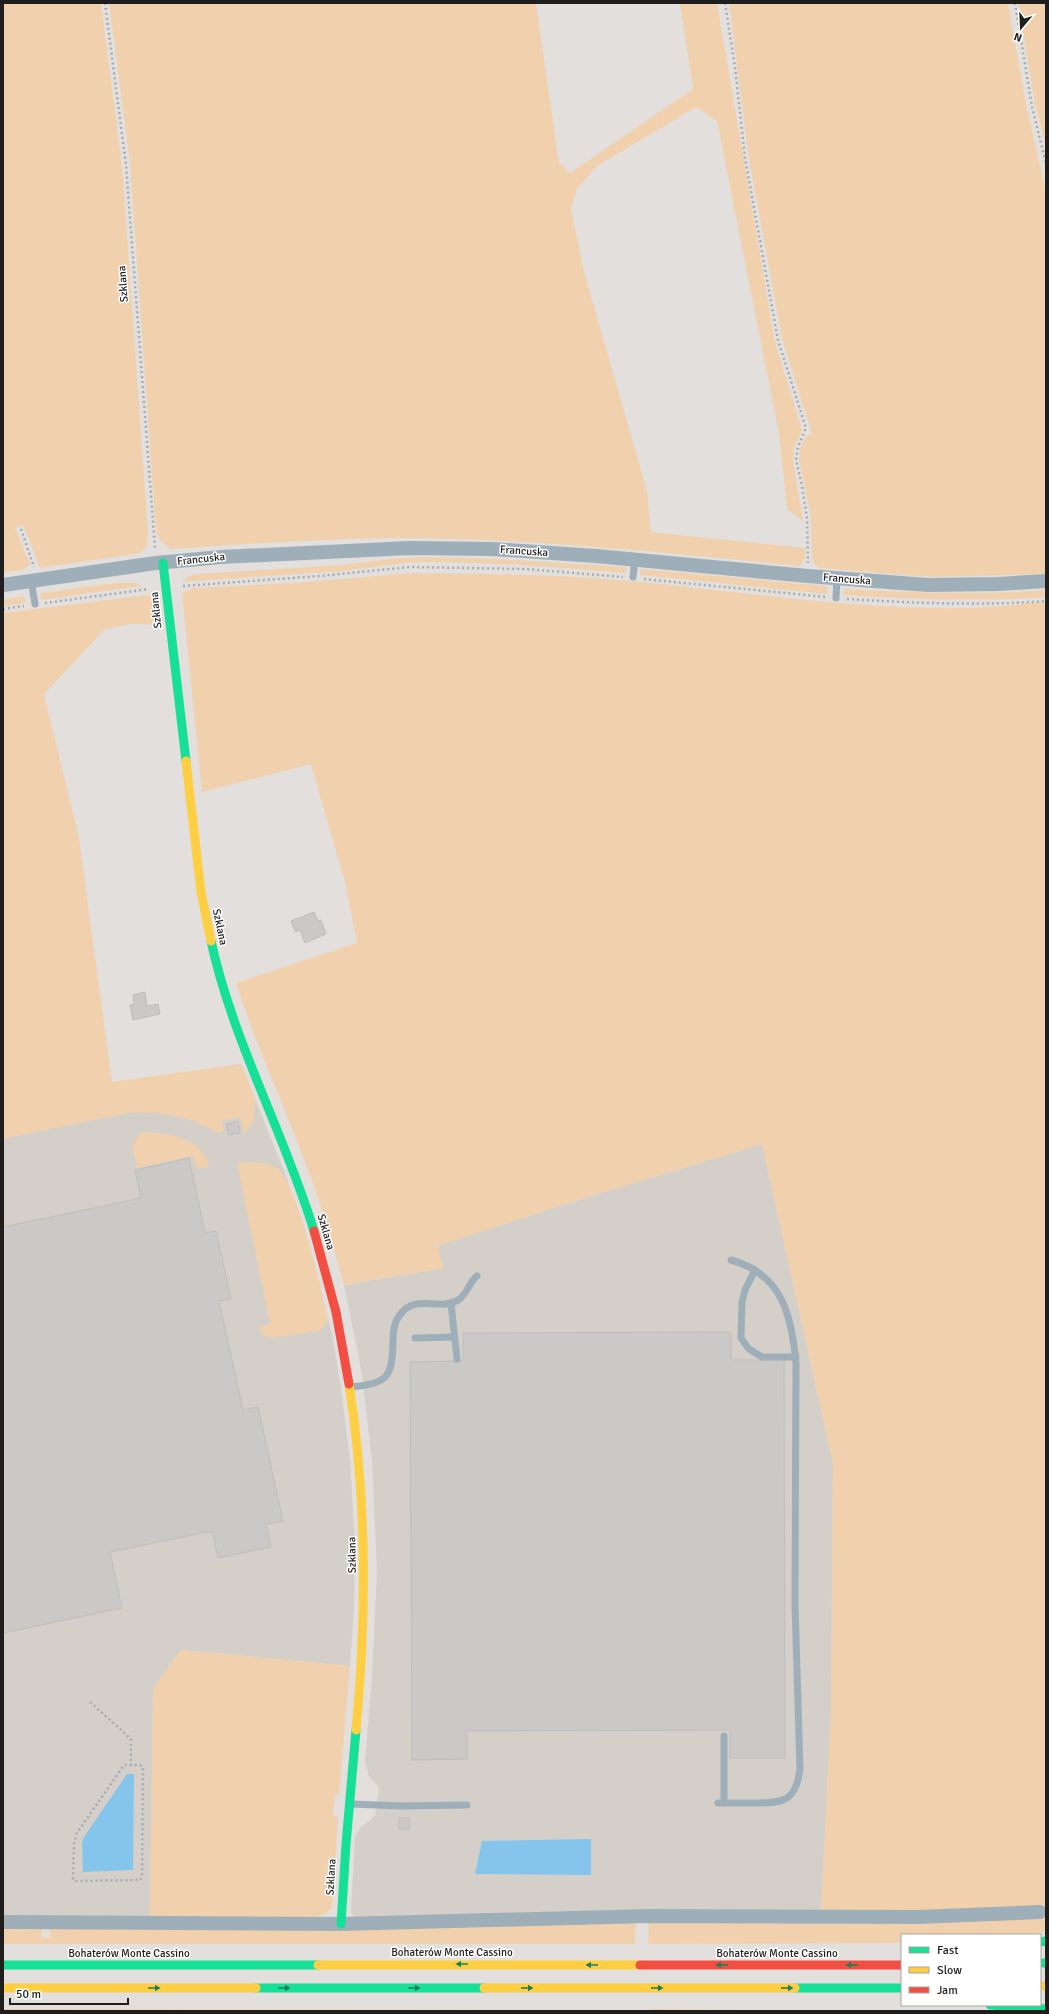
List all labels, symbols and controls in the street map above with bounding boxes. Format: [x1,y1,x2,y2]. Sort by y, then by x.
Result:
north arrow [1001,8,1041,48]
text: N [1012,30,1024,44]
street label: Szklana [115,265,131,303]
street label: Francuska [500,543,549,559]
street label: Francuska [176,550,226,568]
street label: Francuska [822,570,872,588]
street label: Szklana [148,591,164,629]
street label: Szklana [210,908,230,947]
street label: Szklana [315,1213,337,1252]
street label: Szklana [345,1536,359,1573]
street label: Szklana [324,1858,338,1896]
legend [901,1934,1041,2006]
text: Fast [937,1943,958,1958]
street label: Bohaterów Monte Cassino [391,1946,513,1959]
street label: Bohaterów Monte Cassino [68,1947,190,1960]
street label: Bohaterów Monte Cassino [716,1947,838,1960]
one-way arrow [455,1961,468,1967]
one-way arrow [585,1962,598,1968]
one-way arrow [715,1962,728,1968]
one-way arrow [845,1962,858,1968]
text: Slow [937,1963,962,1978]
scale bar [10,1980,128,2006]
text: Jam [937,1983,958,1998]
one-way arrow [148,1985,161,1991]
one-way arrow [278,1985,291,1991]
one-way arrow [408,1985,421,1991]
one-way arrow [521,1985,534,1991]
one-way arrow [651,1985,664,1991]
one-way arrow [781,1985,794,1991]
text: 50 m [16,1987,41,2002]

